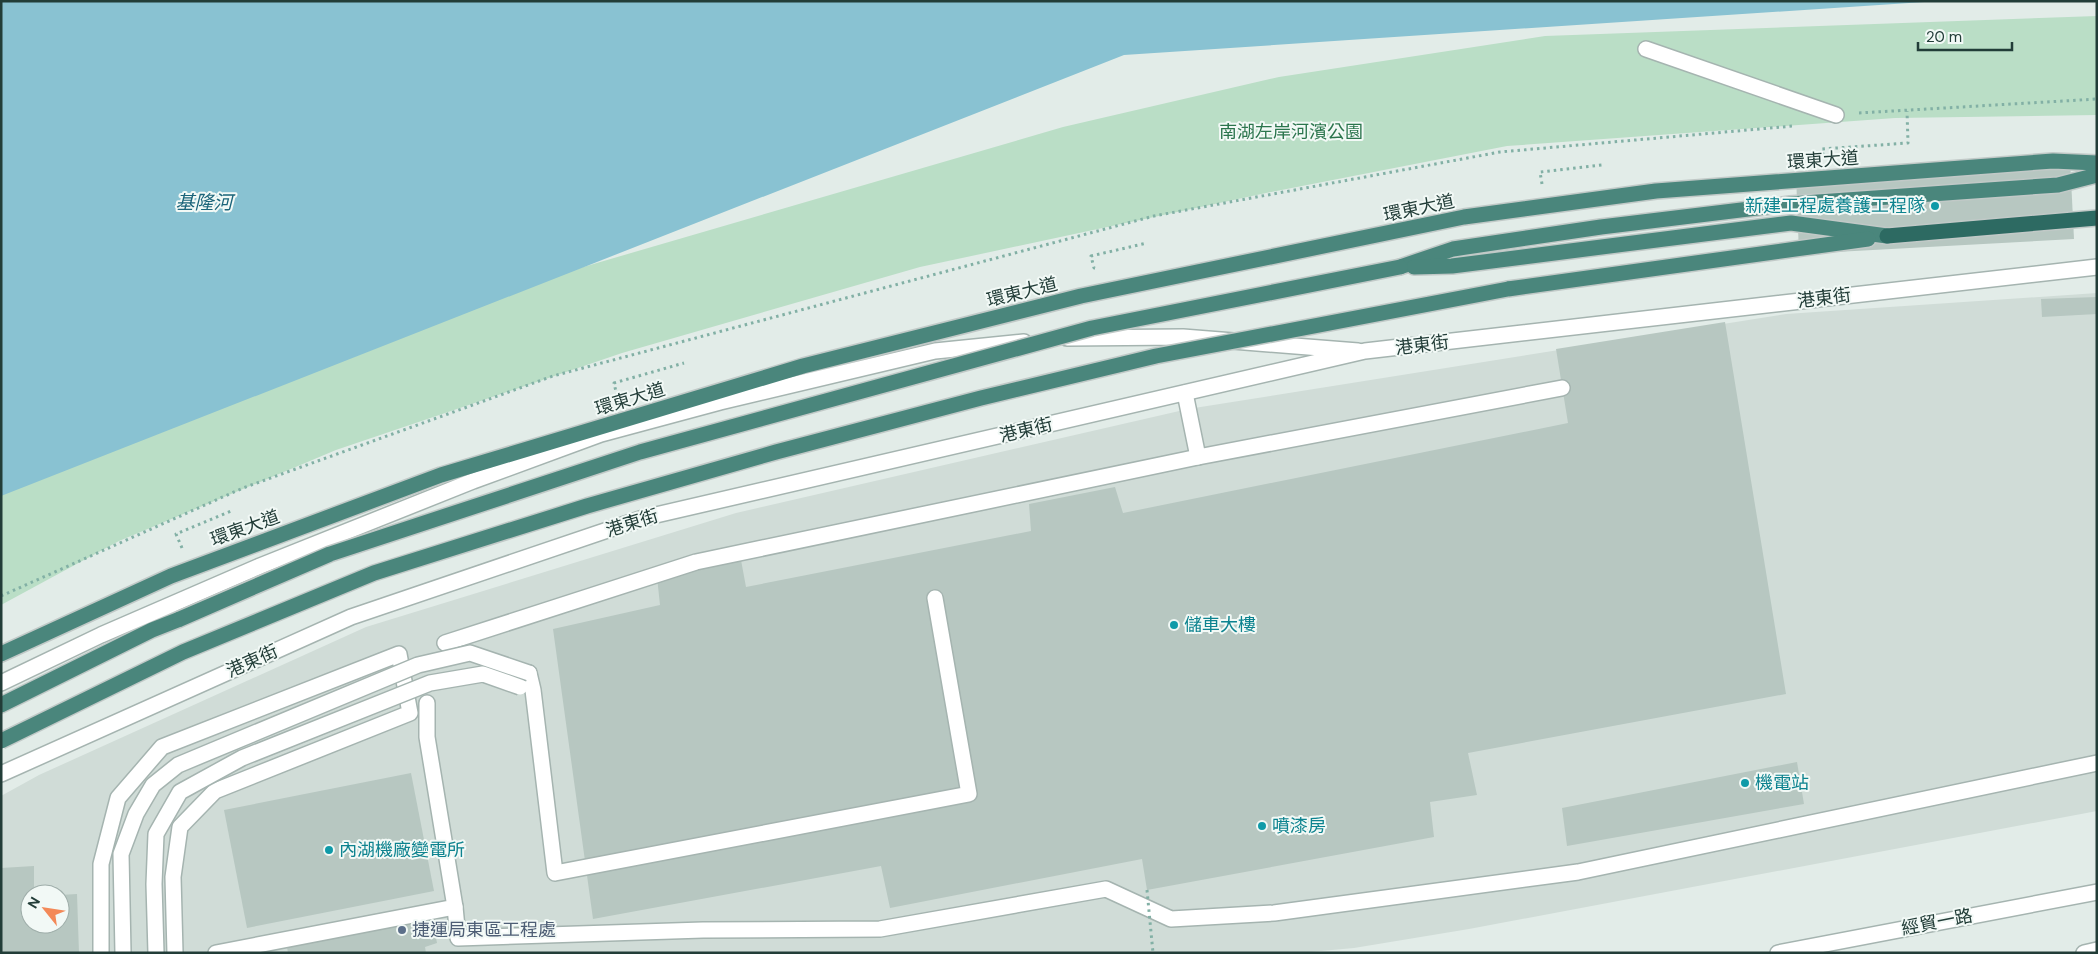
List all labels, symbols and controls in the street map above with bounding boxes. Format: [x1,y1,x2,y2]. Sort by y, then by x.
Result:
scale bar [1918,20,2012,52]
text: 20 m [1926,27,1962,47]
park label: 南湖左岸河濱公園 [1219,120,1363,144]
street label: 環東大道 [1786,146,1860,174]
street label: 環東大道 [1381,189,1457,227]
water label: 基隆河 [175,190,236,215]
place label: 新建工程處養護工程隊 [1745,194,1925,218]
marker: 新建工程處養護工程隊 [1929,200,1941,212]
street label: 環東大道 [984,272,1060,312]
street label: 港東街 [1796,283,1852,313]
street label: 港東街 [1394,330,1450,360]
street label: 環東大道 [592,377,668,421]
street label: 港東街 [997,412,1055,448]
street label: 環東大道 [207,504,283,552]
street label: 港東街 [603,504,661,542]
place label: 儲車大樓 [1184,613,1256,637]
marker: 儲車大樓 [1168,619,1180,631]
street label: 港東街 [222,639,282,683]
place label: 機電站 [1755,771,1809,795]
marker: 機電站 [1739,777,1751,789]
place label: 噴漆房 [1272,814,1326,838]
marker: 噴漆房 [1256,820,1268,832]
place label: 內湖機廠變電所 [339,838,465,862]
marker: 內湖機廠變電所 [323,844,335,856]
north arrow [20,884,70,934]
text: N [23,894,44,911]
street label: 經貿一路 [1899,903,1975,941]
place label: 捷運局東區工程處 [412,918,556,942]
marker: 捷運局東區工程處 [396,924,408,936]

